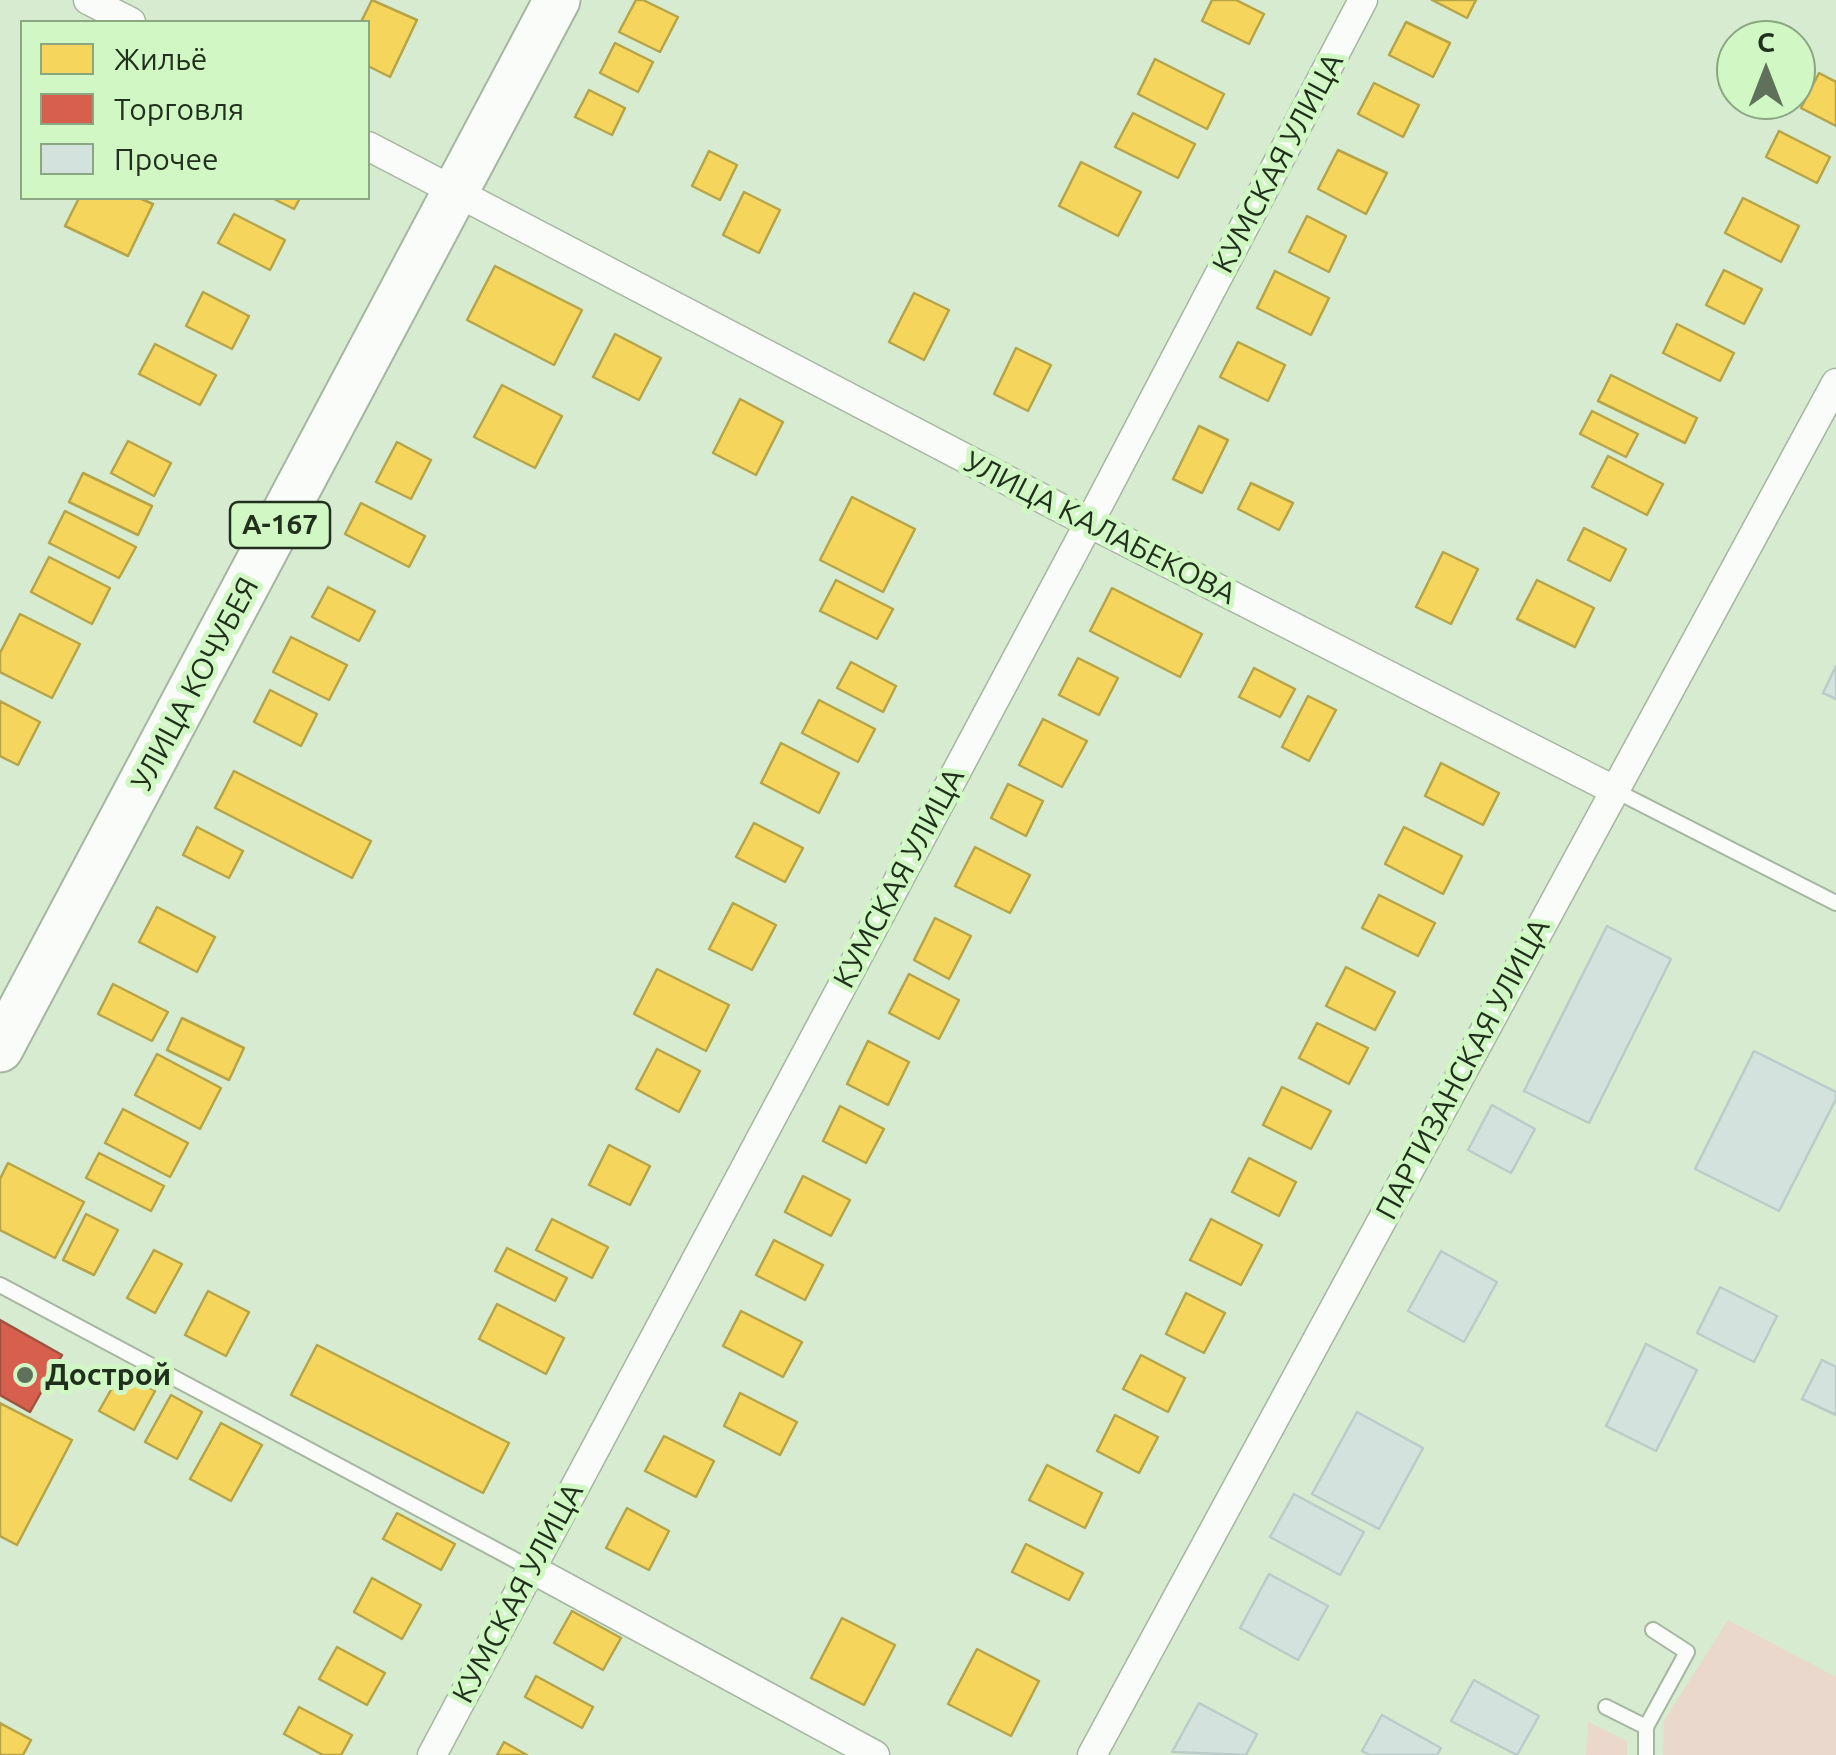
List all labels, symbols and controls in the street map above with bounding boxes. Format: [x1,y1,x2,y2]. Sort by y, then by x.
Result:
legend [20,20,370,200]
north arrow [1716,20,1816,120]
text: С [1757,26,1775,57]
text: Жильё [114,42,207,76]
street label: КУМСКАЯ УЛИЦА [1205,47,1351,279]
text: Торговля [114,92,244,126]
text: Прочее [114,142,219,176]
street label: УЛИЦА КАЛАБЕКОВА [958,444,1242,612]
road number: А-167 [230,502,330,548]
street label: УЛИЦА КОЧУБЕЯ [124,571,266,797]
street label: КУМСКАЯ УЛИЦА [826,762,972,994]
street label: ПАРТИЗАНСКАЯ УЛИЦА [1368,912,1558,1226]
place label: Дострой [45,1357,171,1393]
marker: Дострой [14,1364,36,1386]
street label: КУМСКАЯ УЛИЦА [445,1477,591,1709]

